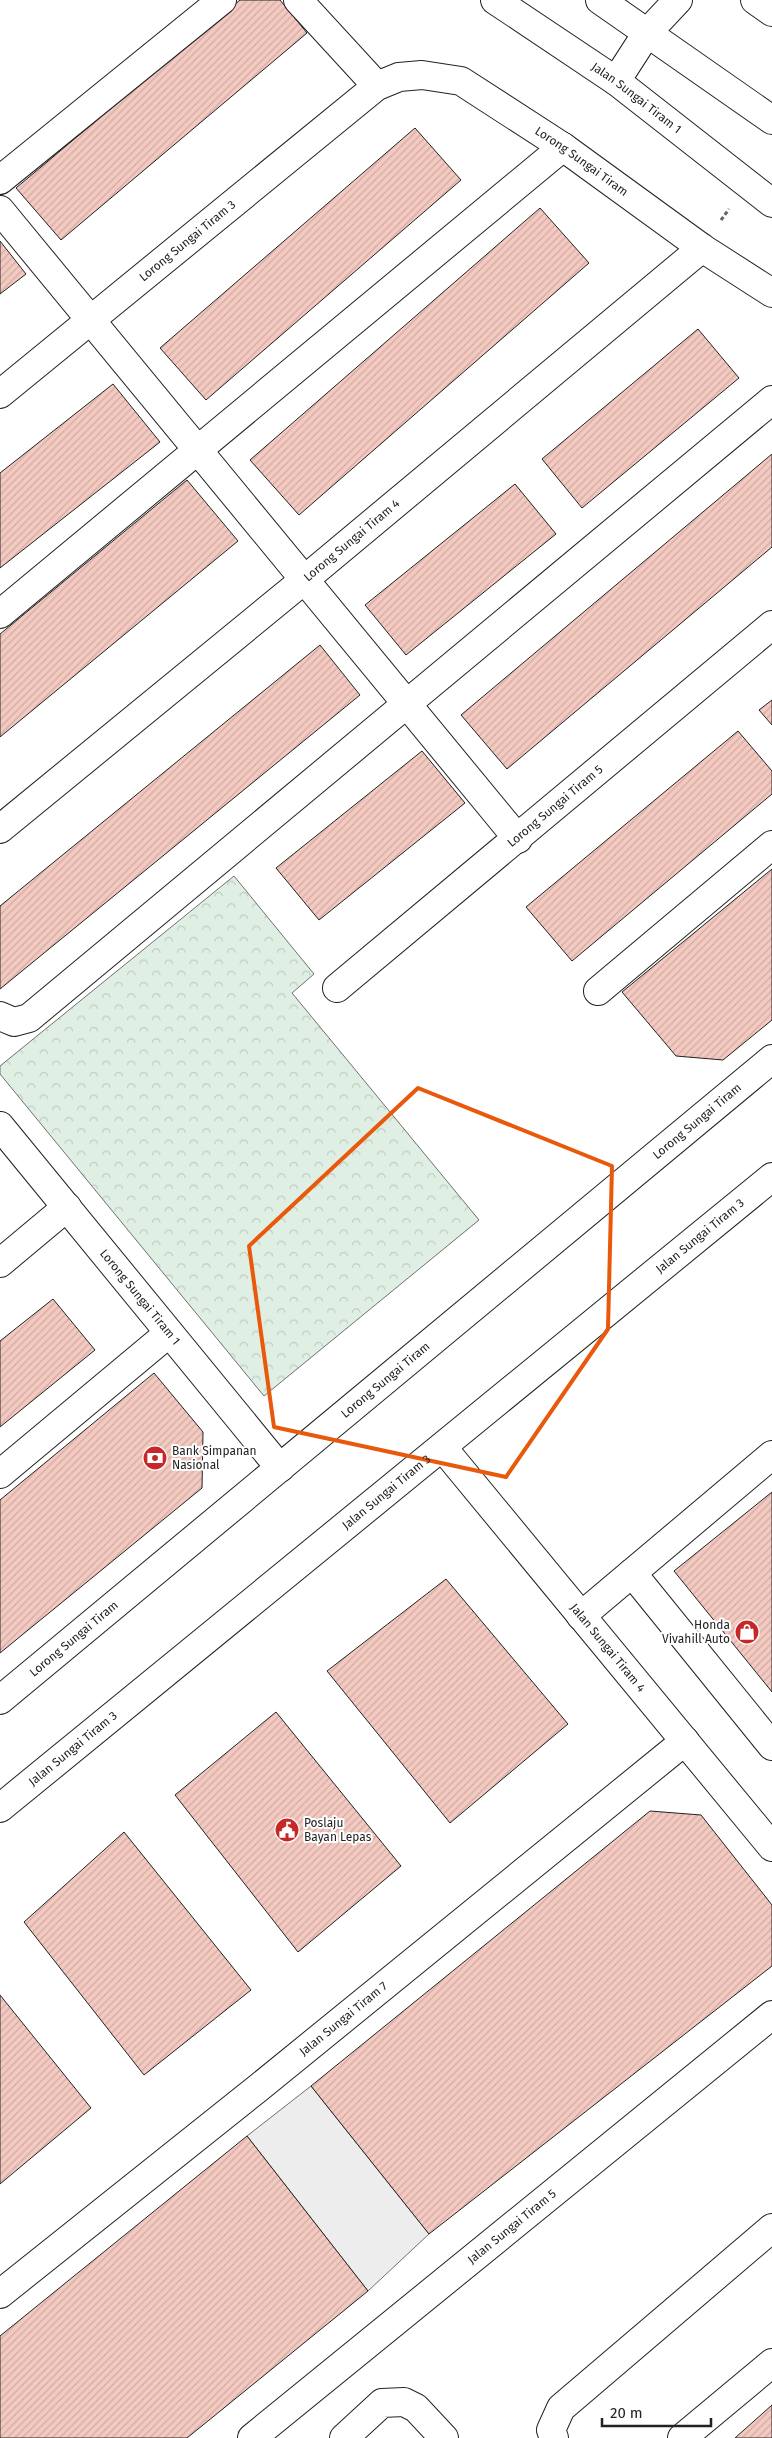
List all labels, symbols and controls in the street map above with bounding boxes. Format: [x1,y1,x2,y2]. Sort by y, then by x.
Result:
street label: Jalan Sungai Tiram 1 [589,60,684,136]
street label: Lorong Sungai Tiram [532,124,631,199]
street label: Lorong Sungai Tiram 3 [137,198,238,284]
street label: Lorong Sungai Tiram 4 [301,496,403,584]
street label: Lorong Sungai Tiram 5 [504,762,606,850]
street label: Lorong Sungai Tiram [650,1080,744,1162]
street label: Jalan Sungai Tiram 3 [653,1196,747,1276]
street label: Lorong Sungai Tiram 1 [97,1246,183,1348]
street label: Lorong Sungai Tiram [338,1339,433,1421]
place label: Bank Simpanan Nasional [172,1444,257,1472]
bank icon: Bank Simpanan Nasional [142,1445,168,1471]
street label: Jalan Sungai Tiram 3 [339,1452,433,1532]
street label: Lorong Sungai Tiram [27,1598,121,1679]
street label: Jalan Sungai Tiram 4 [567,1601,649,1695]
place label: Honda Vivahill Auto [662,1618,730,1646]
shop icon: Honda Vivahill Auto [734,1619,760,1645]
street label: Jalan Sungai Tiram 3 [26,1708,120,1789]
place label: Poslaju Bayan Lepas [304,1816,372,1844]
public building icon: Poslaju Bayan Lepas [274,1817,300,1843]
street label: Jalan Sungai Tiram 7 [297,1979,390,2059]
street label: Jalan Sungai Tiram 5 [465,2186,559,2267]
scale bar [602,2396,711,2428]
text: 20 m [610,2404,643,2422]

